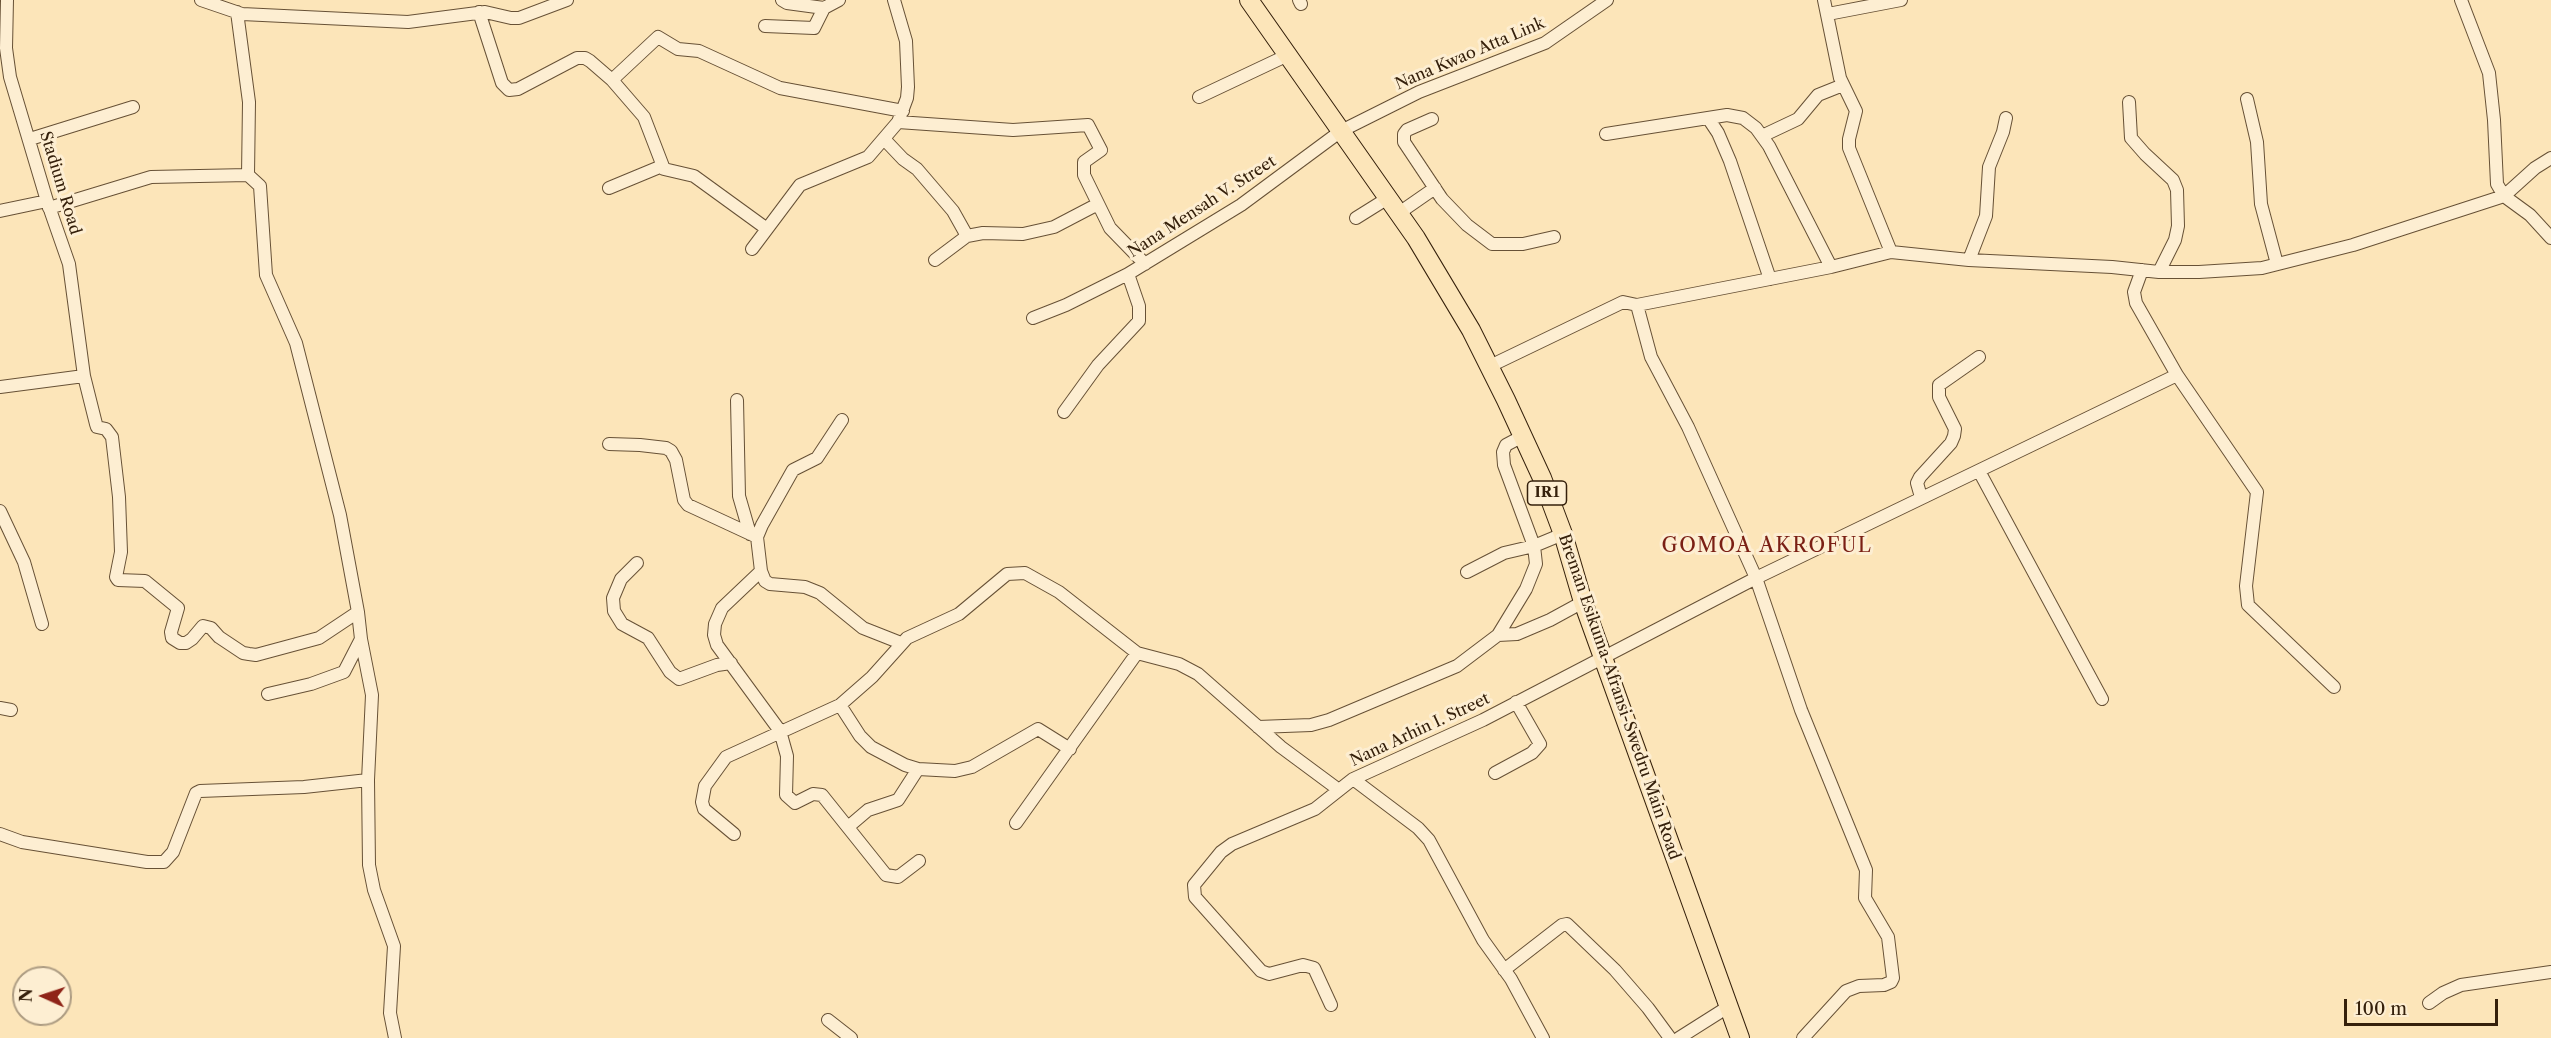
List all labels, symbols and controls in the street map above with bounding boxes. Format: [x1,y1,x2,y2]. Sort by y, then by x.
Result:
street label: Nana Kwao Atta Link [1392,14,1548,94]
street label: Stadium Road [35,129,85,237]
street label: Nana Mensah V. Street [1124,152,1280,262]
road number: IR1 [1528,481,1566,505]
street label: Breman Esikuma-Afransi-Swedru Main Road [1554,532,1684,862]
district label: GOMOA AKROFUL [1662,534,1872,558]
street label: Nana Arhin I. Street [1347,689,1493,771]
north arrow [12,966,72,1026]
scale bar [2347,987,2502,1025]
text: N [16,988,36,1003]
text: 100 m [2355,998,2407,1020]

